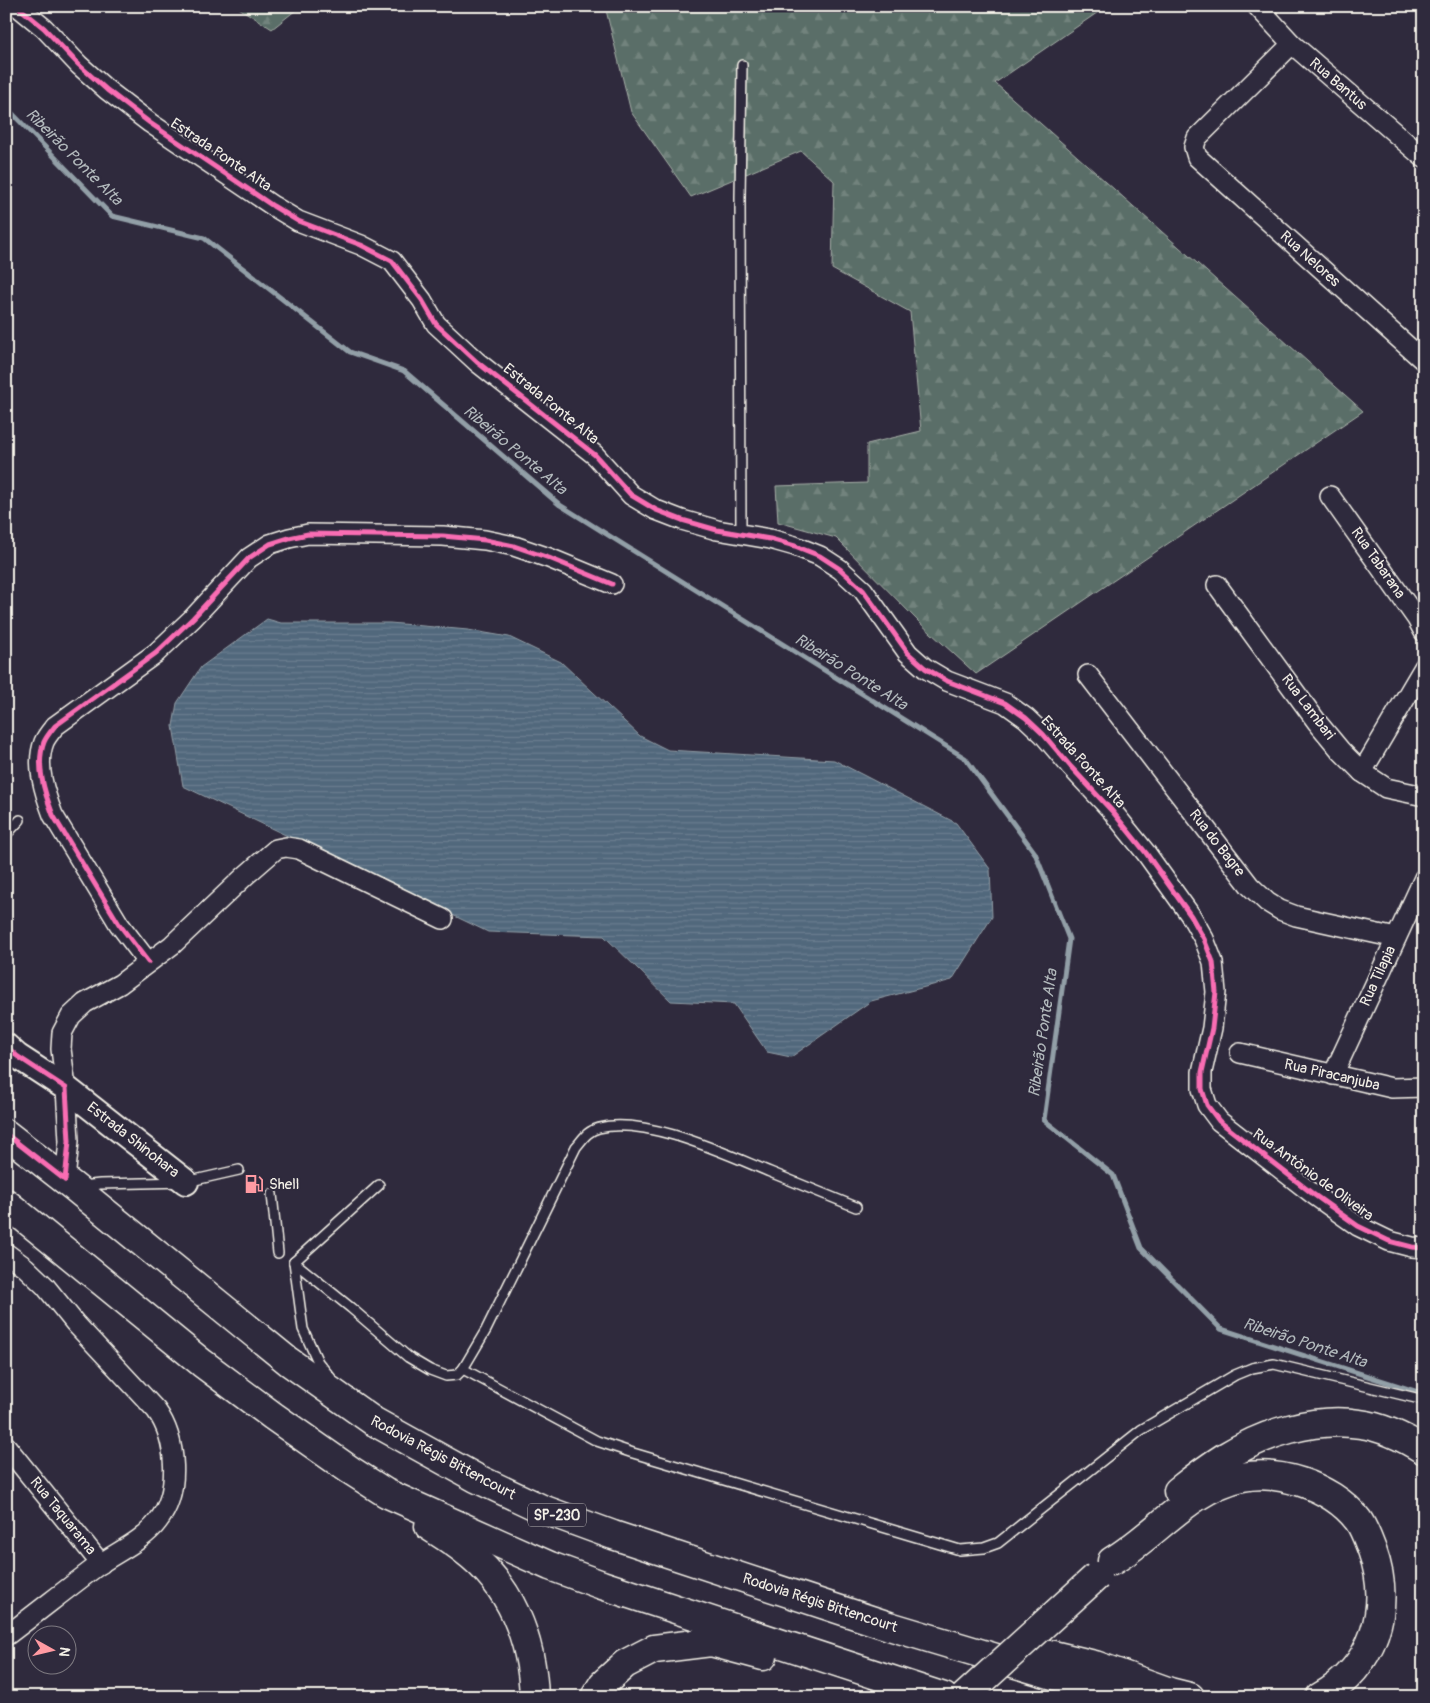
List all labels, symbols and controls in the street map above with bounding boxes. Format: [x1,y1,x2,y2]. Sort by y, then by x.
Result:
street label: Rua Bantus [1305,54,1371,114]
water label: Ribeirão Ponte Alta [21,104,128,211]
street label: Estrada Ponte Alta [167,114,275,196]
street label: Rua Nelores [1276,227,1344,291]
street label: Estrada Ponte Alta [499,359,603,449]
water label: Ribeirão Ponte Alta [459,401,572,500]
street label: Rua Tabarana [1347,524,1409,602]
water label: Ribeirão Ponte Alta [791,629,912,715]
street label: Rua Lambari [1277,670,1339,744]
street label: Estrada Ponte Alta [1036,712,1130,812]
street label: Rua do Bagre [1185,806,1250,881]
street label: Rua Tilapia [1356,943,1400,1009]
water label: Ribeirão Ponte Alta [1024,966,1062,1098]
street label: Rua Piracanjuba [1282,1055,1382,1095]
street label: Estrada Shinohara [83,1098,183,1182]
street label: Rua Antônio de Oliveira [1249,1125,1377,1225]
fuel station icon: Shell [243,1173,265,1195]
place label: Shell [269,1175,299,1194]
water label: Ribeirão Ponte Alta [1241,1314,1371,1373]
street label: Rodovia Régis Bittencourt [367,1412,520,1505]
street label: Rua Taquarama [26,1473,100,1559]
road number: SP-230 [528,1504,586,1526]
street label: Rodovia Régis Bittencourt [740,1569,901,1637]
north arrow [28,1626,78,1676]
text: N [55,1646,73,1658]

